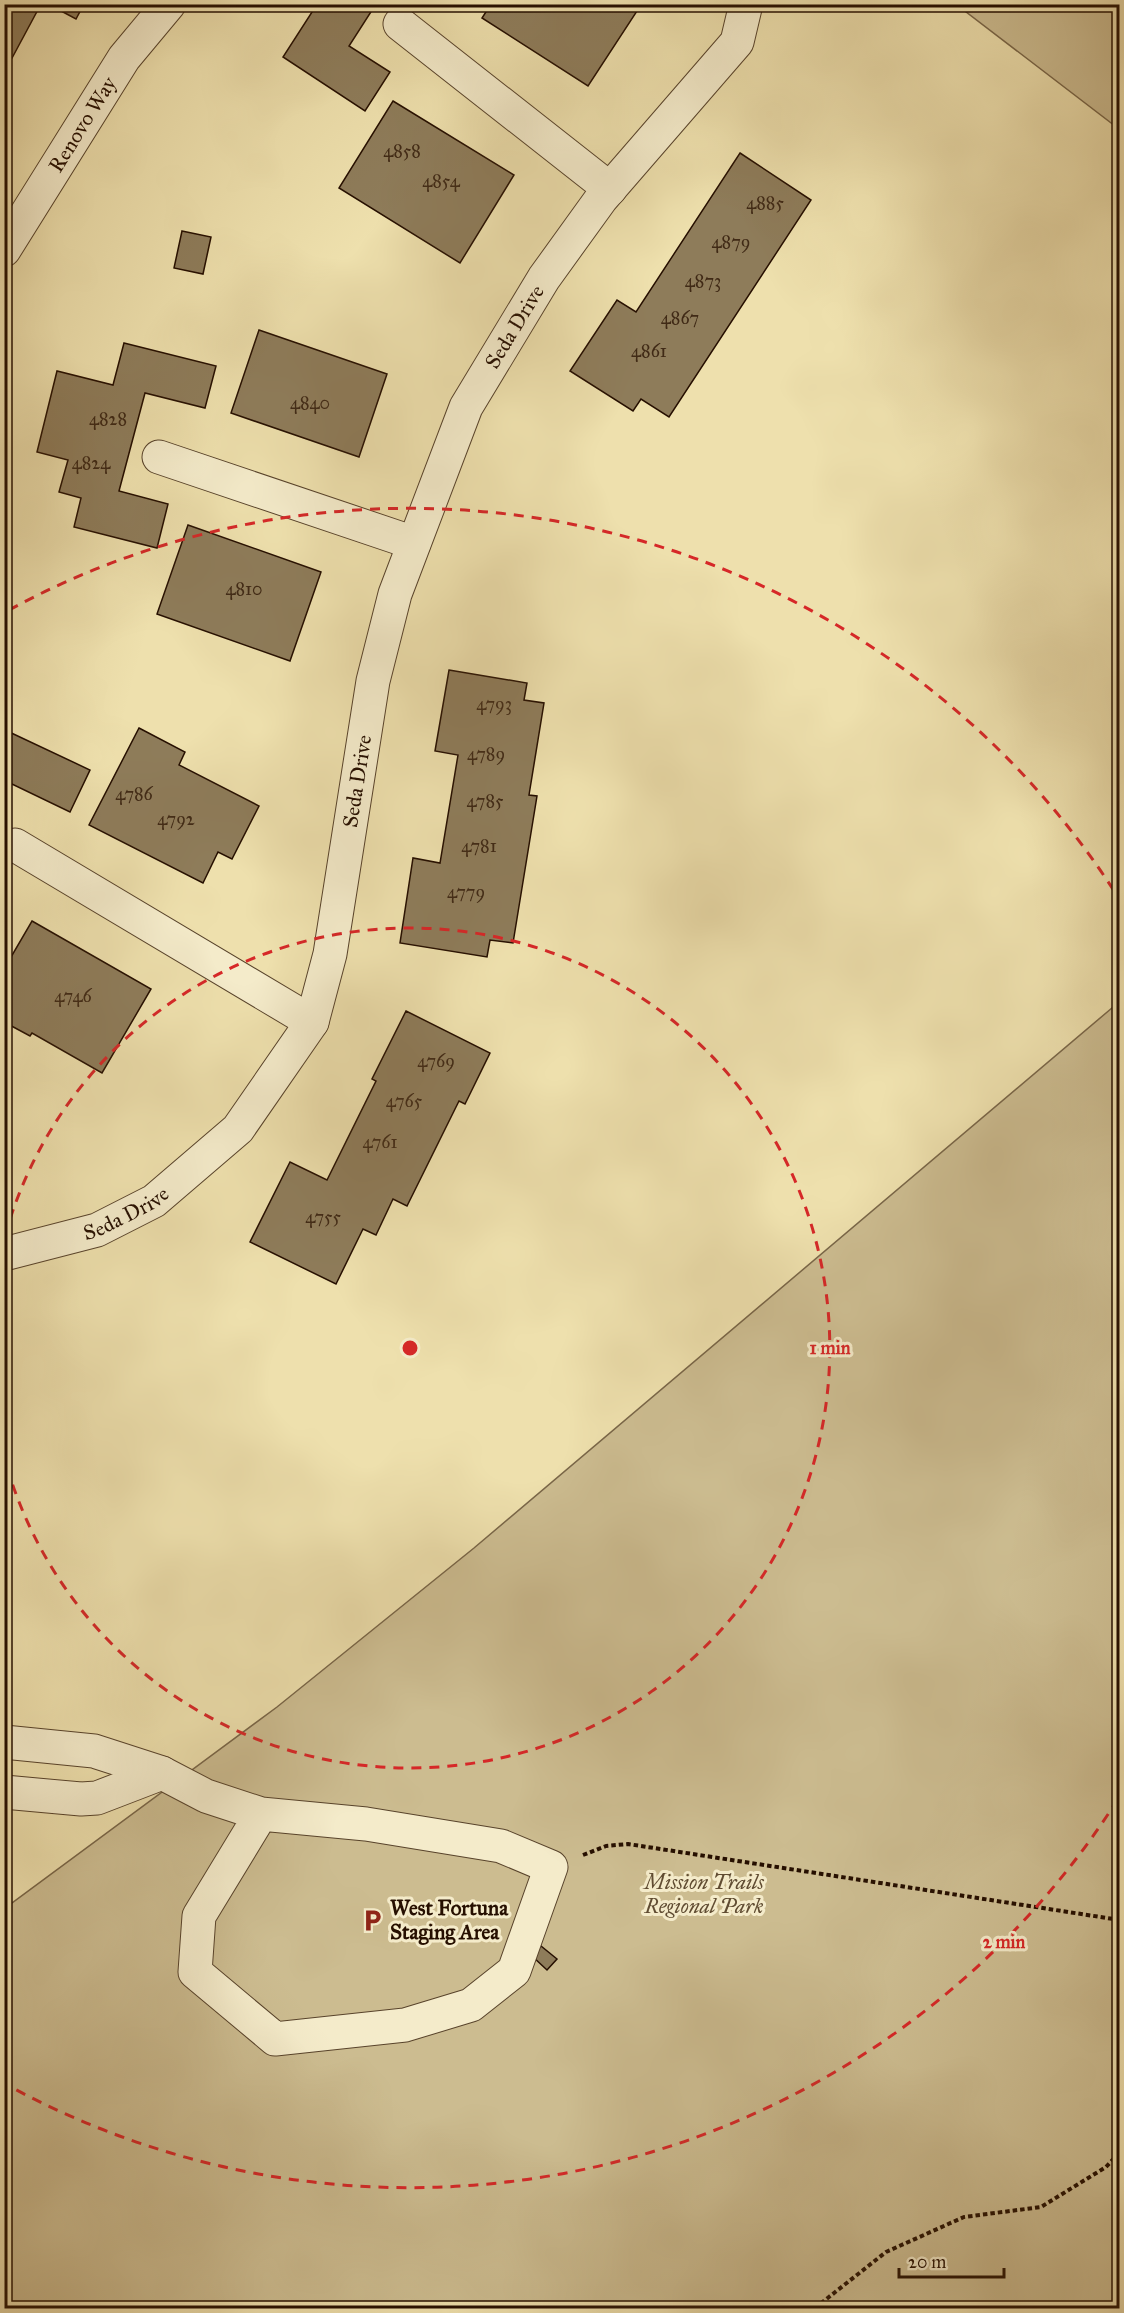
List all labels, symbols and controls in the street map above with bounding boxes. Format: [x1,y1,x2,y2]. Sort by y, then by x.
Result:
street label: Renovo Way [43,71,123,177]
house number: 4858 [383,140,421,162]
house number: 4854 [422,170,461,192]
house number: 4885 [746,192,784,214]
house number: 4879 [712,231,750,253]
house number: 4873 [685,270,721,292]
street label: Seda Drive [479,280,550,373]
house number: 4867 [661,307,699,329]
house number: 4861 [631,340,667,362]
house number: 4840 [290,392,330,414]
house number: 4828 [89,408,127,430]
house number: 4824 [72,452,111,474]
house number: 4810 [225,578,263,600]
house number: 4793 [476,693,512,715]
street label: Seda Drive [337,733,377,829]
house number: 4789 [467,743,505,765]
house number: 4786 [115,783,154,805]
house number: 4785 [467,790,504,812]
house number: 4792 [157,808,195,830]
house number: 4781 [461,835,497,857]
house number: 4779 [447,881,485,903]
house number: 4746 [54,985,93,1007]
house number: 4769 [417,1050,455,1072]
house number: 4765 [386,1090,423,1112]
house number: 4761 [362,1131,398,1153]
street label: Seda Drive [80,1181,175,1246]
house number: 4755 [305,1206,341,1228]
text: 1 min [810,1337,851,1359]
centre of rings [400,1338,420,1358]
park label: Mission Trails Regional Park [642,1869,765,1919]
place label: West Fortuna Staging Area [390,1895,509,1945]
parking icon: West Fortuna Staging Area [359,1907,385,1933]
text: 2 min [983,1931,1026,1953]
scale bar [899,2241,1004,2279]
text: 20 m [908,2251,946,2273]

